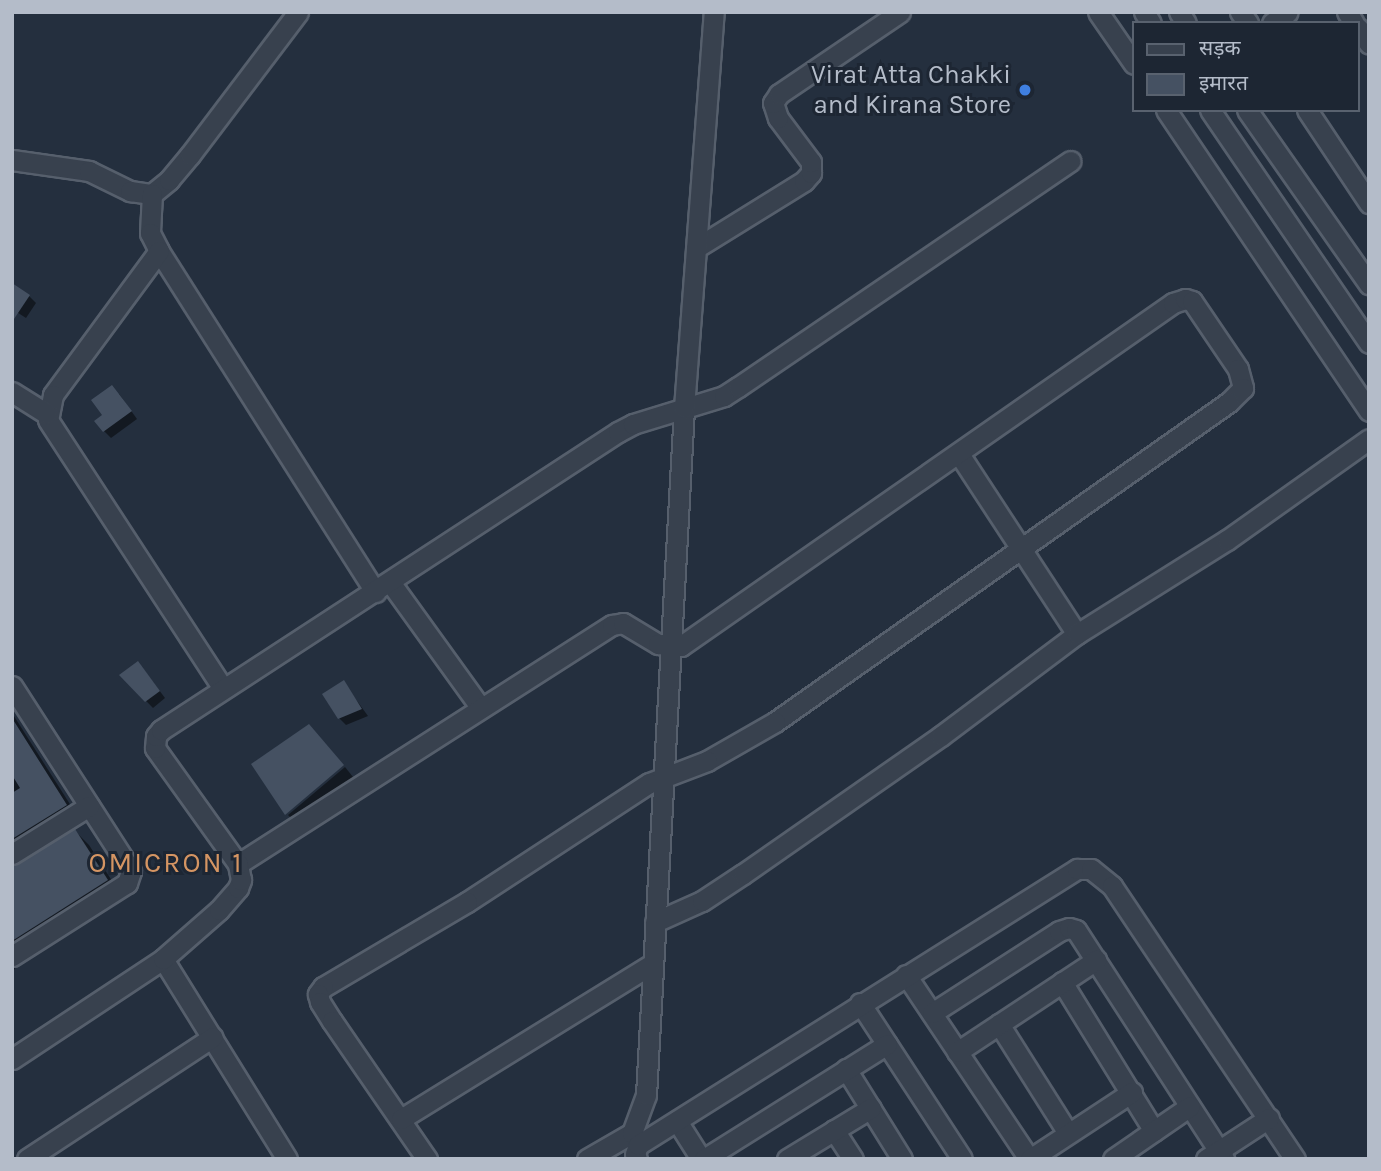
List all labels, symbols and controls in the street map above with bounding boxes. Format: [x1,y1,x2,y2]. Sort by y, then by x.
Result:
legend [1132,21,1360,112]
text: सड़क [1199,36,1241,60]
place label: Virat Atta Chakki and Kirana Store [811,59,1011,120]
text: इमारत [1199,71,1248,95]
marker: Virat Atta Chakki and Kirana Store [1017,82,1033,98]
district label: OMICRON 1 [90,846,242,880]

